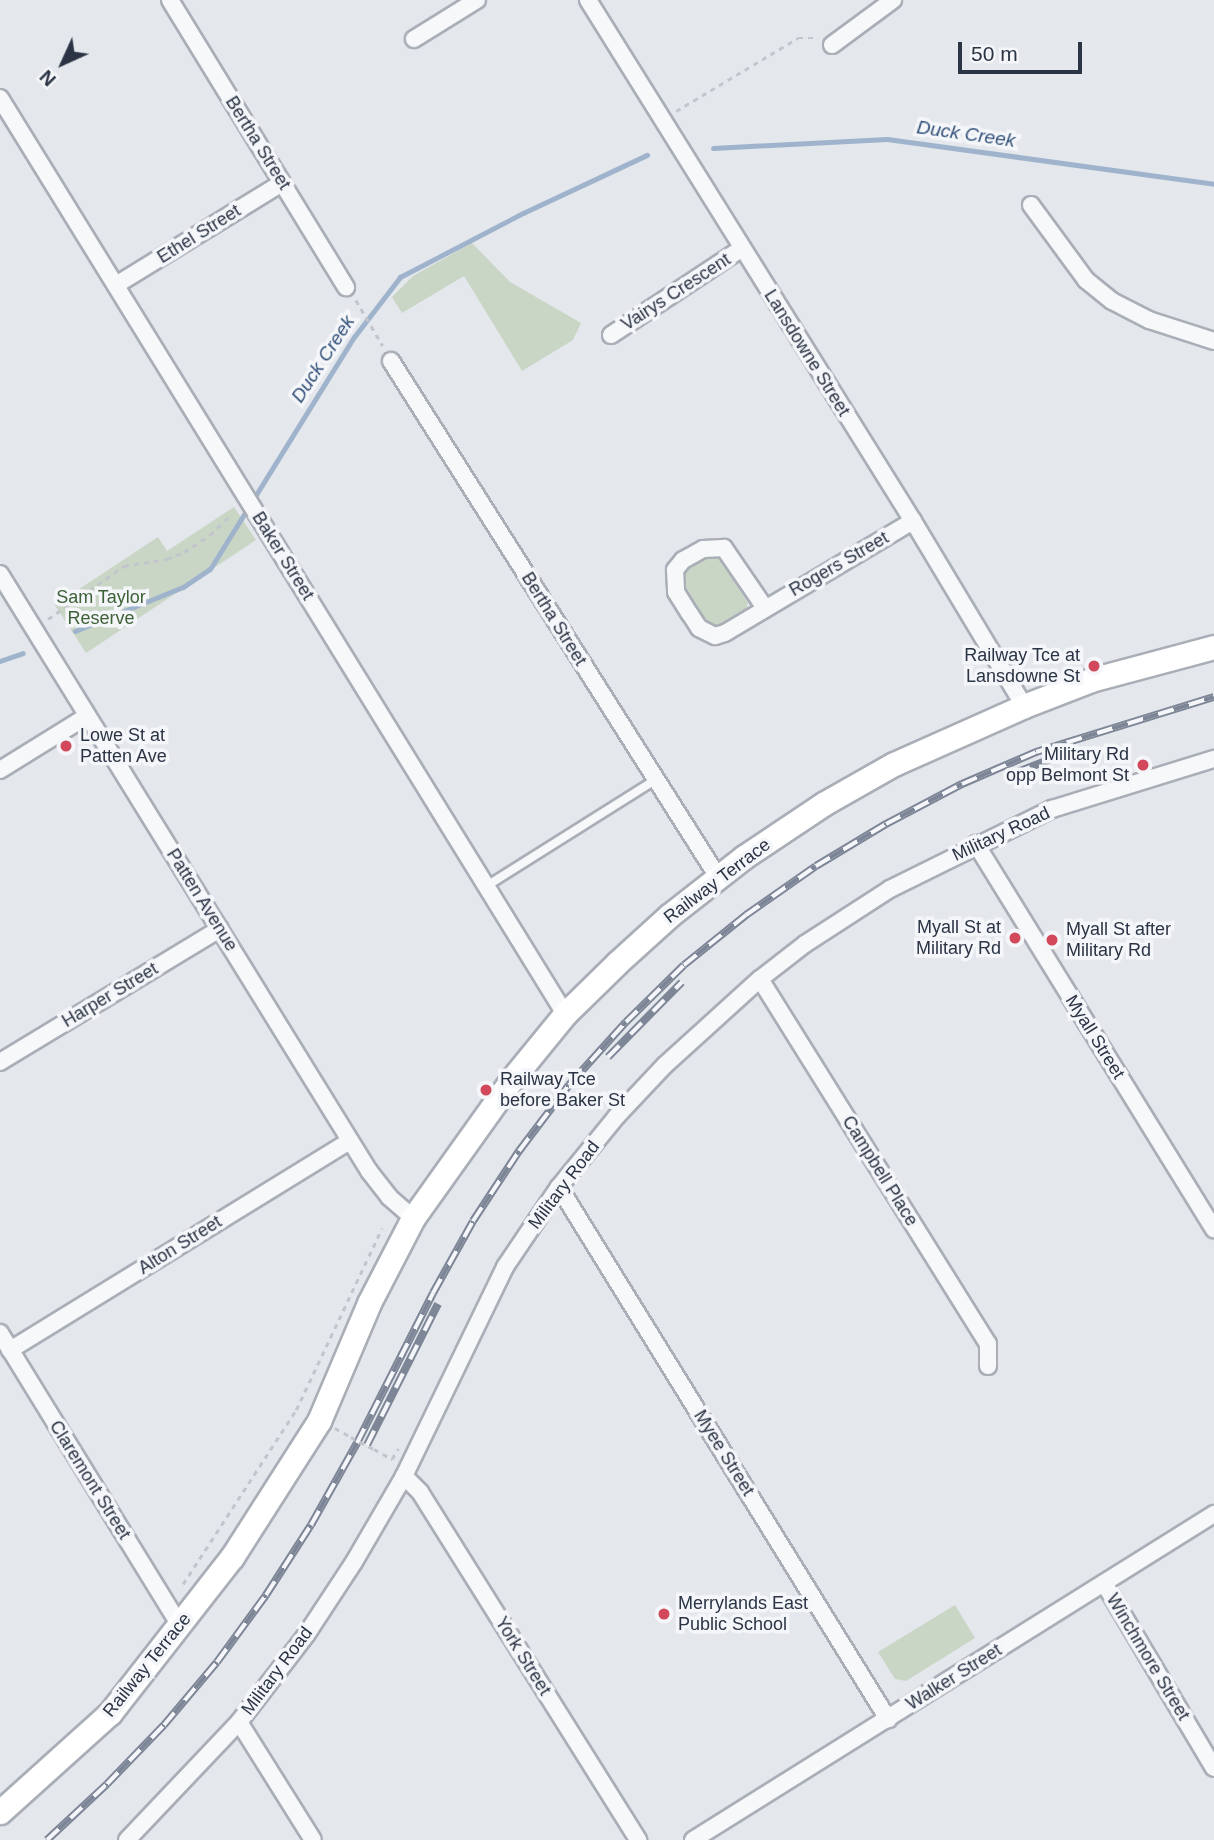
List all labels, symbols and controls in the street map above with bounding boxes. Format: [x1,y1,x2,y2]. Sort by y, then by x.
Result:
north arrow [28,28,98,98]
scale bar [962,28,1086,72]
text: 50 m [971,42,1018,65]
text: N [36,66,60,90]
street label: Bertha Street [221,92,295,194]
water label: Duck Creek [915,116,1017,152]
street label: Ethel Street [153,200,245,268]
street label: Vairys Crescent [617,249,735,335]
street label: Lansdowne Street [759,286,855,420]
water label: Duck Creek [286,311,360,407]
street label: Baker Street [247,508,319,604]
street label: Rogers Street [786,527,892,601]
street label: Bertha Street [517,568,591,670]
park label: Sam Taylor Reserve [56,587,146,630]
place label: Railway Tce at Lansdowne St [964,645,1080,688]
marker: Railway Tce at Lansdowne St [1086,658,1102,674]
place label: Lowe St at Patten Ave [80,725,168,768]
marker: Lowe St at Patten Ave [58,738,74,754]
place label: Military Rd opp Belmont St [1006,744,1129,786]
marker: Military Rd opp Belmont St [1135,757,1151,773]
street label: Military Road [949,802,1053,866]
street label: Railway Terrace [659,834,775,928]
street label: Patten Avenue [162,844,242,956]
place label: Myall St at Military Rd [916,917,1001,960]
place label: Myall St after Military Rd [1066,919,1171,962]
marker: Myall St at Military Rd [1007,930,1023,946]
marker: Myall St after Military Rd [1044,932,1060,948]
street label: Harper Street [58,958,162,1032]
street label: Myall Street [1061,991,1129,1083]
place label: Railway Tce before Baker St [500,1069,625,1112]
marker: Railway Tce before Baker St [478,1082,494,1098]
street label: Campbell Place [837,1112,923,1230]
street label: Military Road [524,1137,604,1233]
street label: Alton Street [134,1211,226,1279]
street label: Myee Street [689,1406,759,1500]
street label: Claremont Street [45,1417,135,1543]
street label: Winchmore Street [1102,1590,1194,1724]
place label: Merrylands East Public School [678,1593,808,1636]
marker: Merrylands East Public School [656,1606,672,1622]
street label: Railway Terrace [98,1608,196,1722]
street label: York Street [490,1613,556,1699]
street label: Military Road [237,1623,317,1719]
street label: Walker Street [902,1639,1006,1715]

